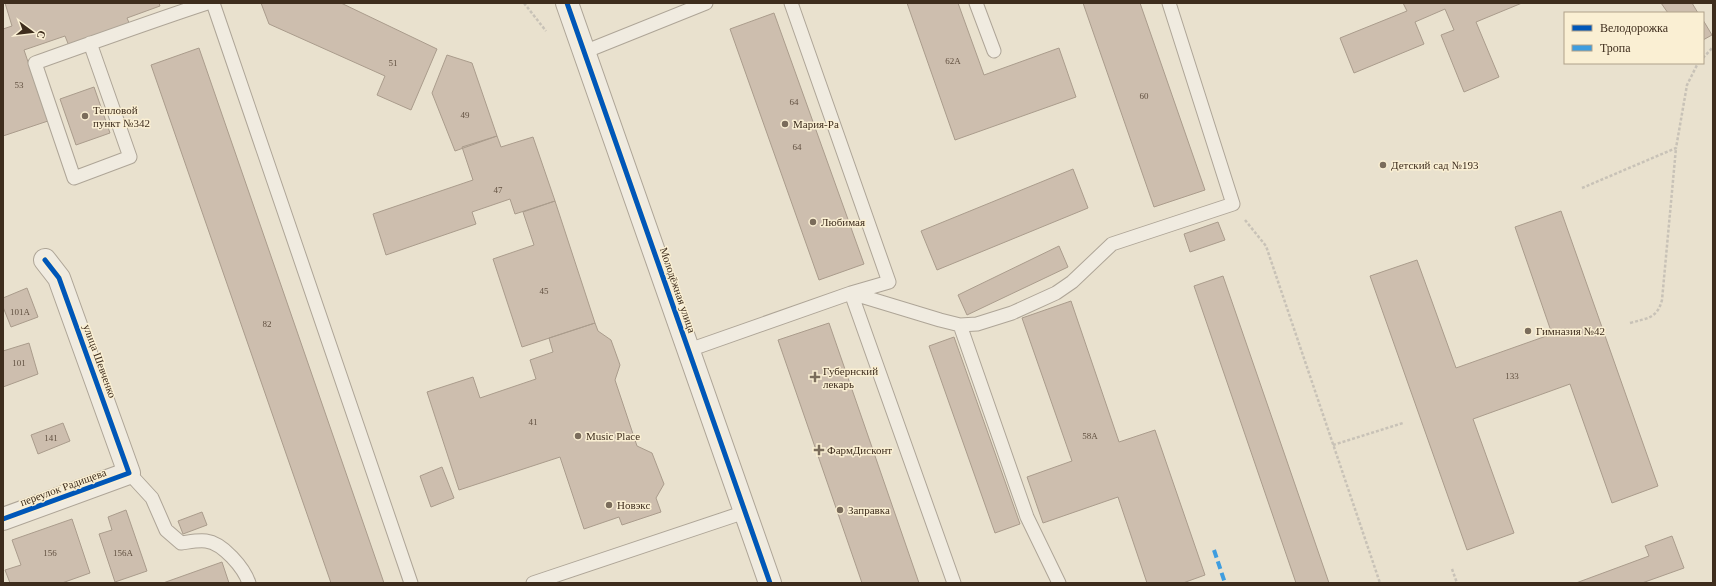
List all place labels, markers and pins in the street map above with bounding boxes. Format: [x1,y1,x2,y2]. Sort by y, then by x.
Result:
place label: Тепловой пункт №342 [93,104,150,129]
marker: Тепловой пункт №342 [80,111,90,121]
place label: Мария-Ра [793,118,839,130]
marker: Мария-Ра [780,119,790,129]
place label: Детский сад №193 [1391,159,1479,171]
marker: Детский сад №193 [1378,160,1388,170]
place label: Любимая [821,216,865,228]
marker: Любимая [808,217,818,227]
place label: Гимназия №42 [1536,325,1605,337]
marker: Гимназия №42 [1523,326,1533,336]
place label: Губернский лекарь [823,365,878,390]
marker: Губернский лекарь [810,372,820,382]
place label: Music Place [586,430,640,442]
marker: Music Place [573,431,583,441]
place label: ФармДисконт [827,444,892,456]
marker: ФармДисконт [814,445,824,455]
place label: Новэкс [617,499,650,511]
marker: Новэкс [604,500,614,510]
place label: Заправка [848,504,890,516]
marker: Заправка [835,505,845,515]

